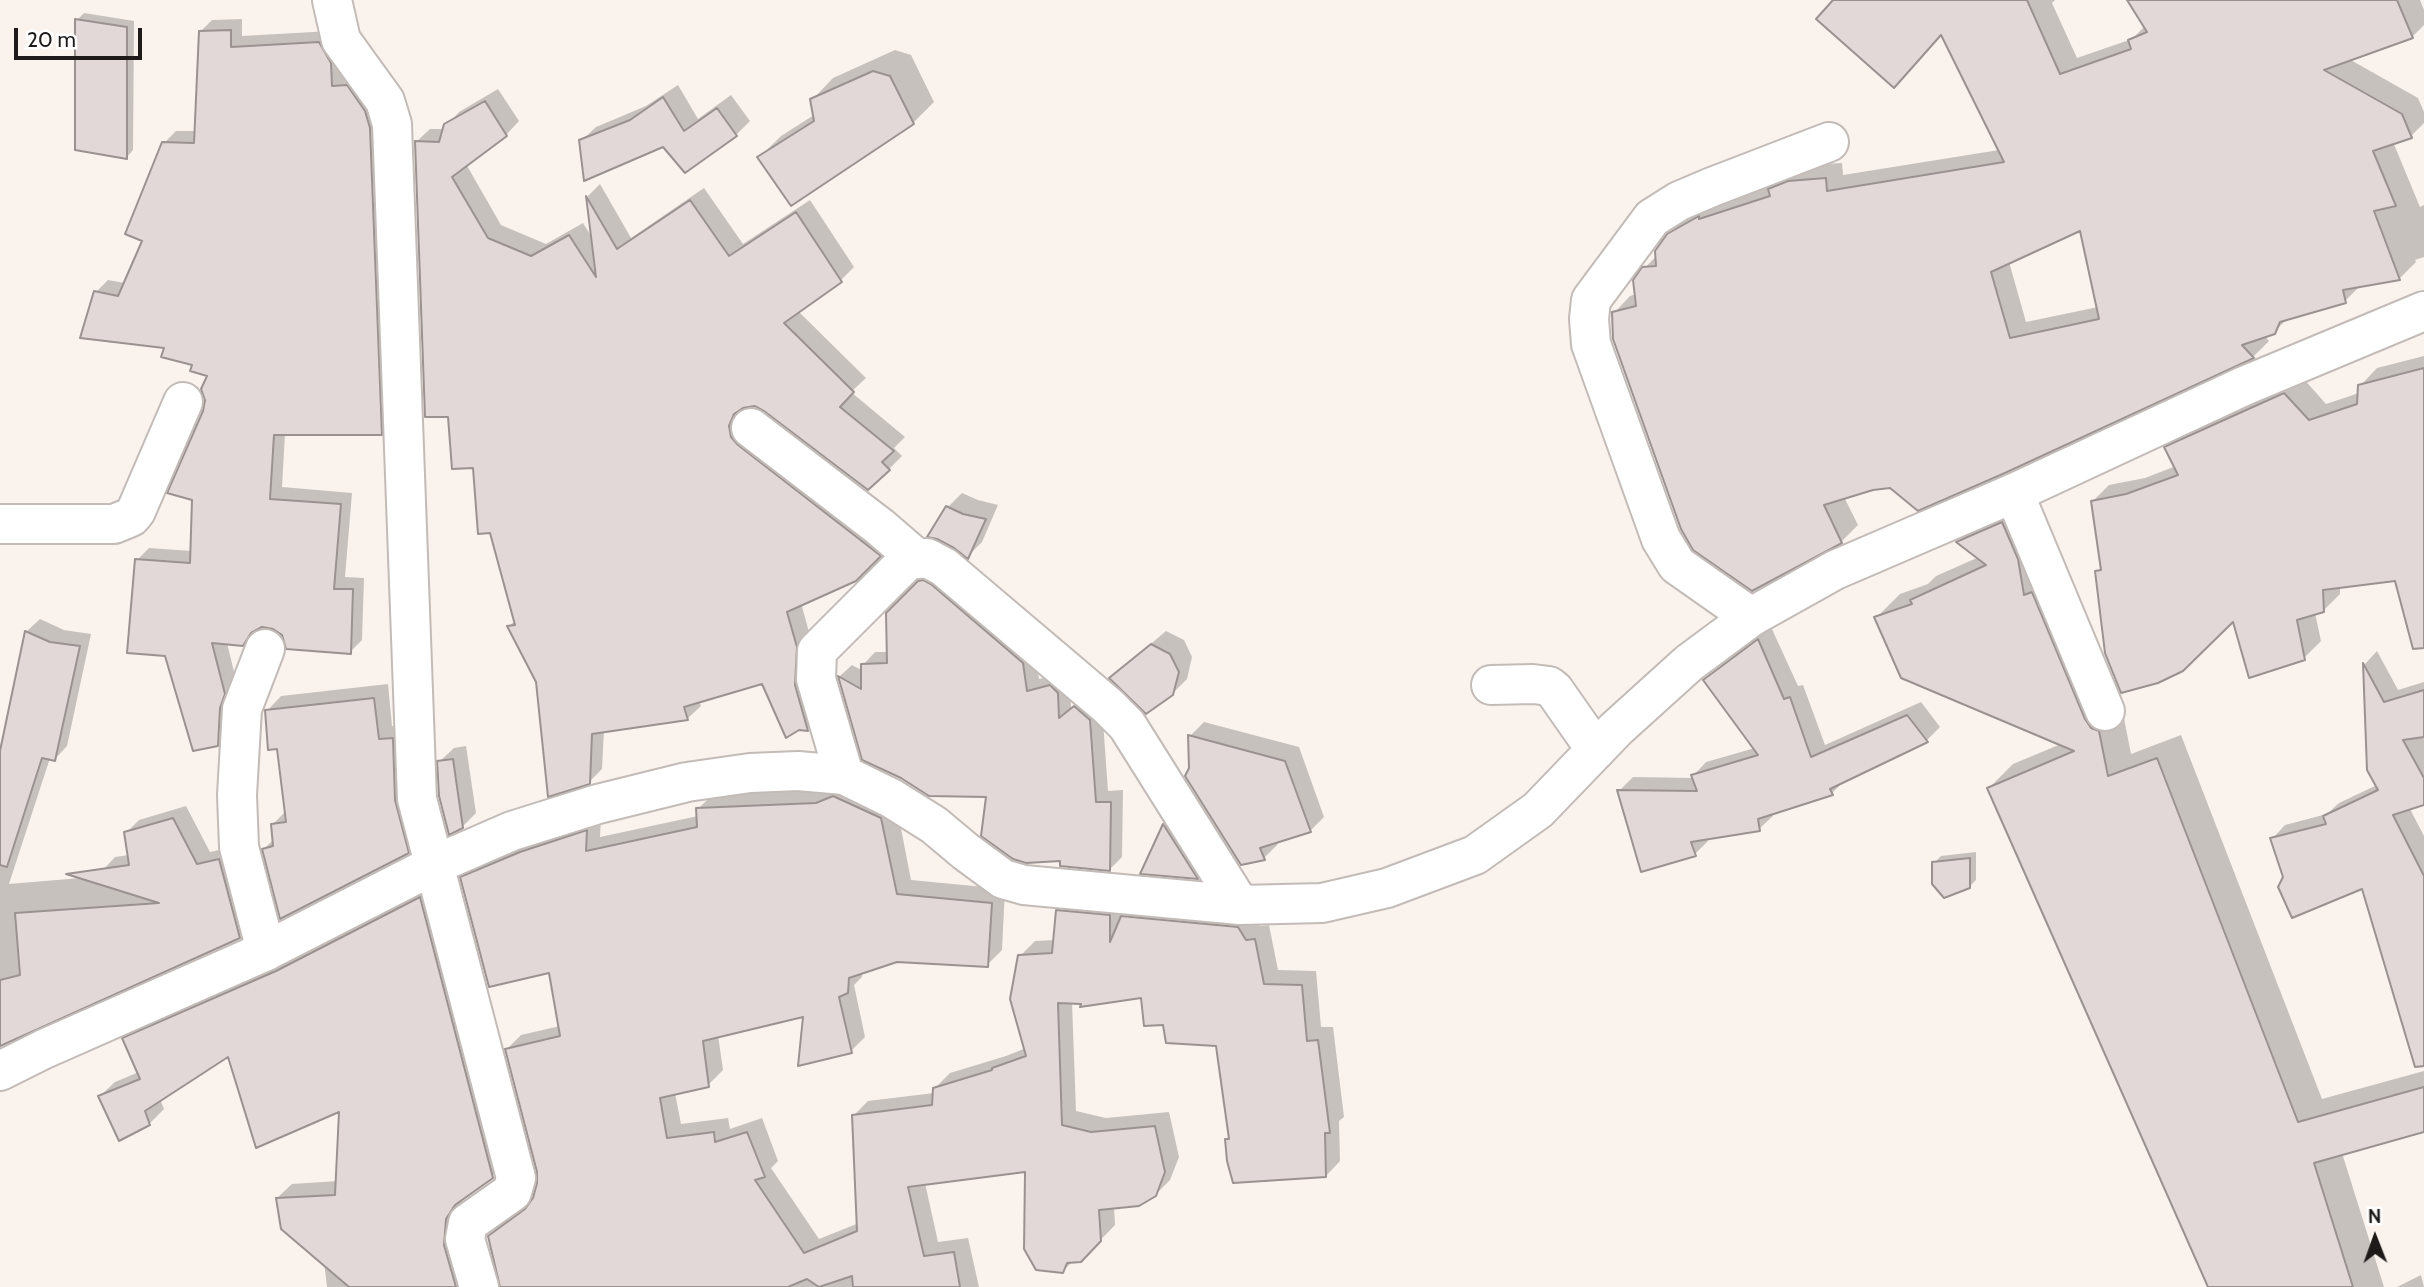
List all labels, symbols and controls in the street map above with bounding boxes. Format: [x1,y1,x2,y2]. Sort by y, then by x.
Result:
scale bar [18,14,145,58]
text: 20 m [27,27,76,52]
north arrow [2340,1203,2410,1273]
text: N [2368,1205,2382,1228]

